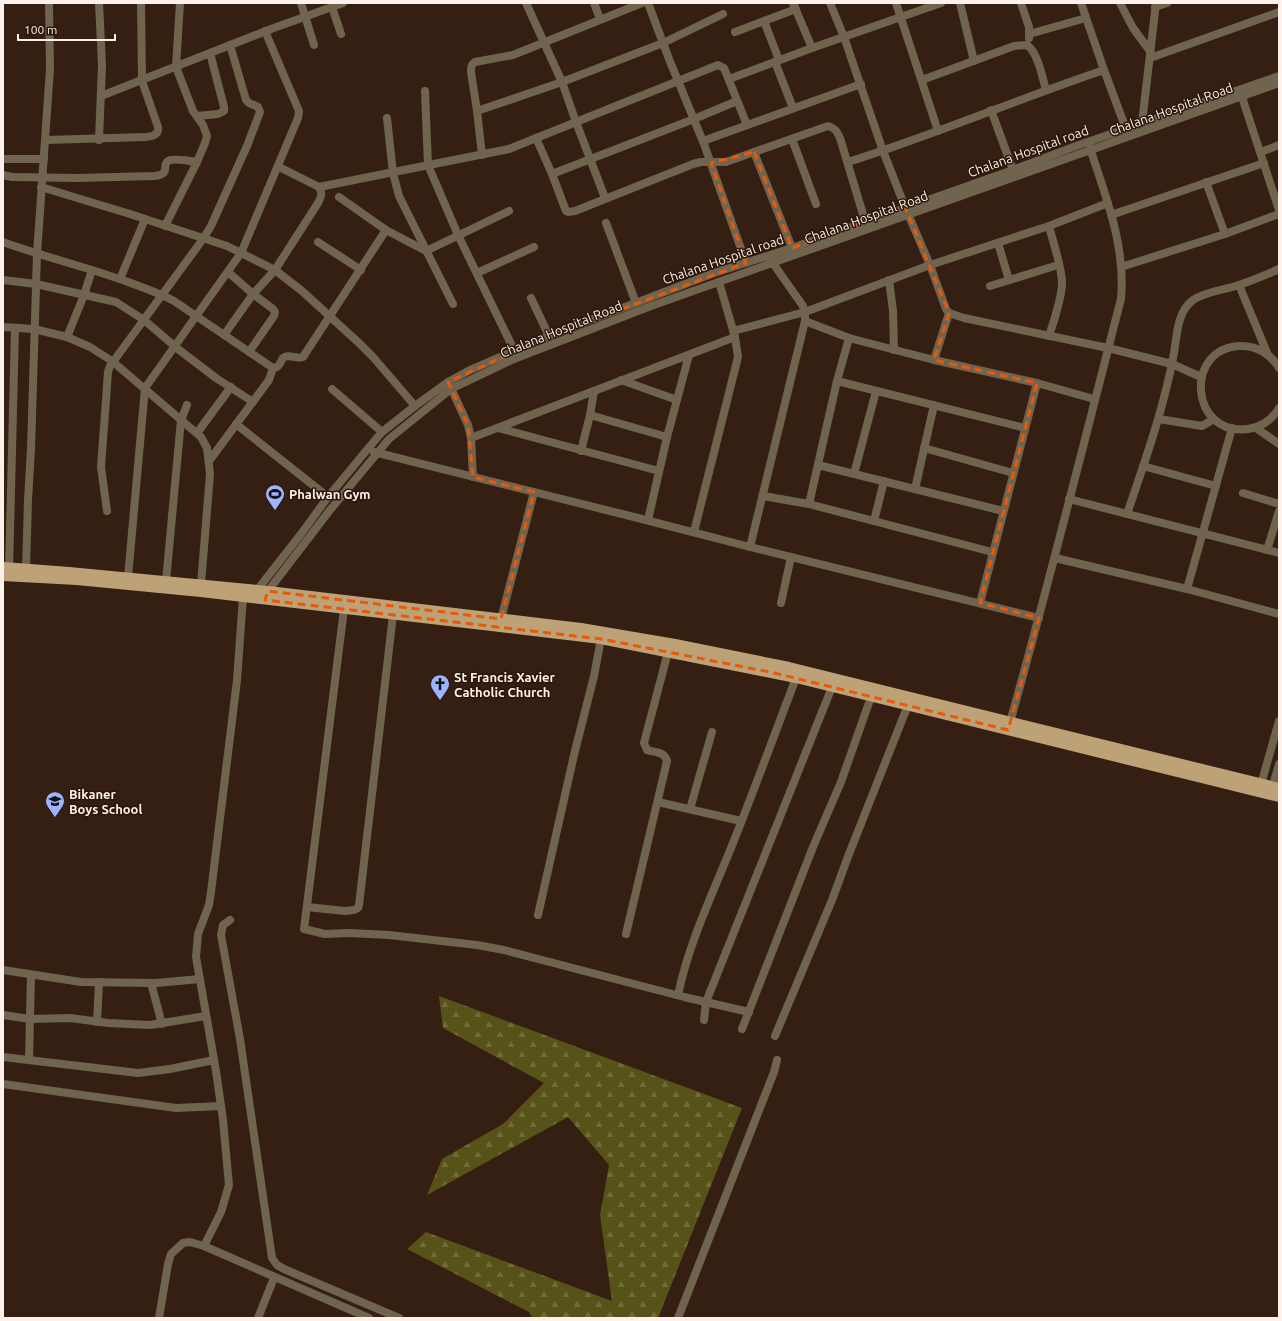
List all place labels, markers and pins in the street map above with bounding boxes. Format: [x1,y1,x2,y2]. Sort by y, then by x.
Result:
sports icon: Phalwan Gym [264,483,286,511]
place label: Phalwan Gym [289,487,371,501]
place label: St Francis Xavier Catholic Church [454,670,556,699]
church icon: St Francis Xavier Catholic Church [429,673,451,701]
place label: Bikaner Boys School [69,787,142,816]
school or university icon: Bikaner Boys School [44,790,66,818]

